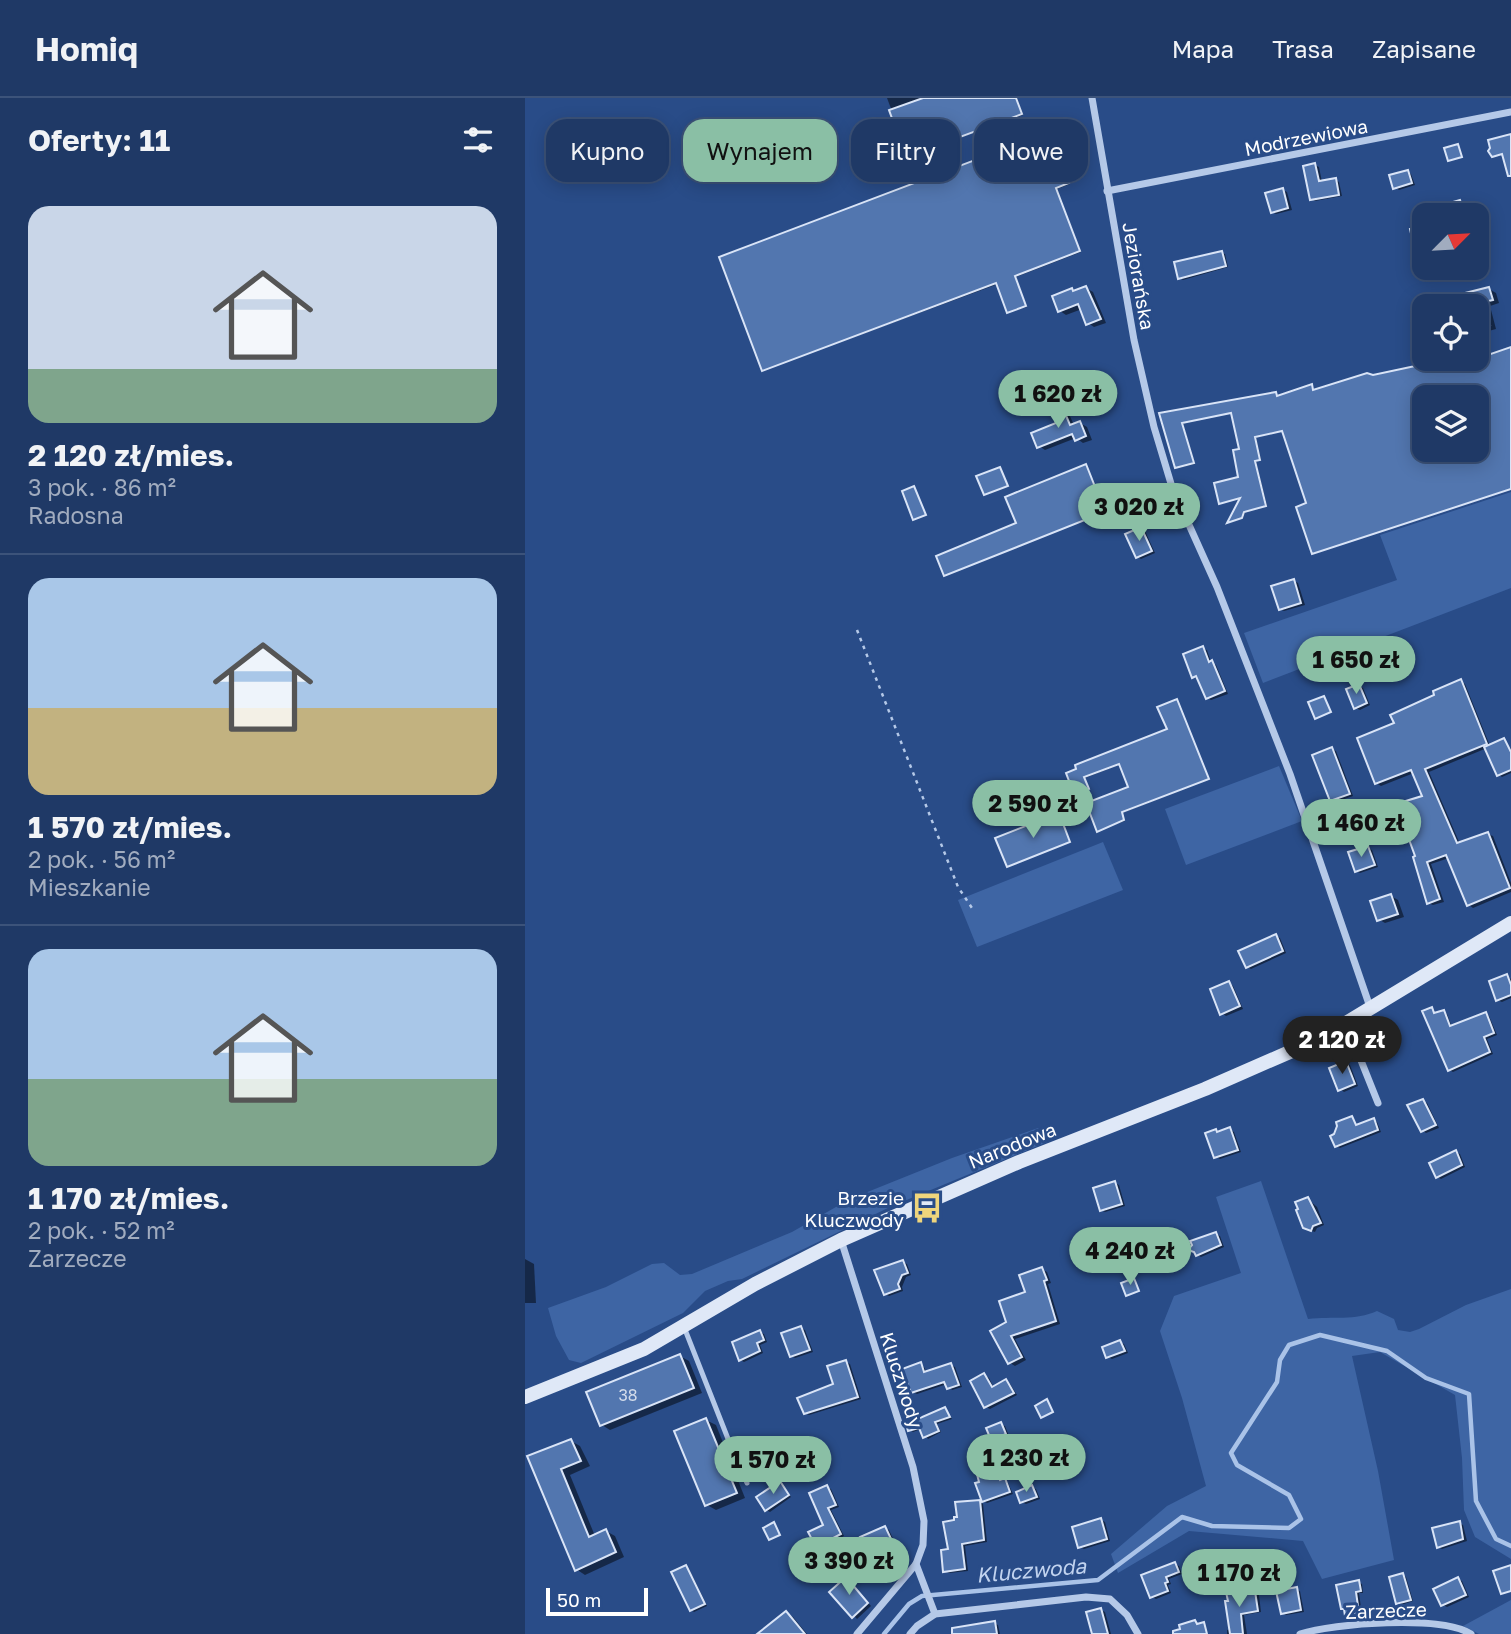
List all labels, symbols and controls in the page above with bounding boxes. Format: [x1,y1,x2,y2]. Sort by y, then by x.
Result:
text: Homiq [35,29,138,68]
text: Mapa [1172,34,1234,63]
text: Trasa [1272,34,1334,63]
text: Zapisane [1372,34,1476,63]
street label: Modrzewiowa [1242,114,1370,160]
chip: Kupno [546,119,669,182]
chip: Wynajem [683,119,837,182]
chip: Filtry [851,119,960,182]
chip: Nowe [974,119,1088,182]
icon: filters [459,121,497,159]
text: Oferty: 11 [28,122,170,158]
north arrow [1412,203,1489,280]
map controls [1412,203,1489,462]
street label: Jeziorańska [1118,220,1160,332]
icon: home [200,252,326,378]
button: locate [1412,294,1489,371]
pin: 1 620 zł [986,370,1130,430]
text: 1 620 zł [1014,379,1102,407]
button: layers [1412,385,1489,462]
text: 2 120 zł/mies. [28,437,234,473]
text: 3 pok. · 86 m² [28,473,176,501]
pin: 3 020 zł [1067,484,1211,543]
text: 3 020 zł [1094,492,1184,520]
text: Radosna [28,501,124,529]
icon: home [200,624,326,750]
pin: 1 650 zł [1284,636,1428,696]
text: 1 650 zł [1312,645,1400,673]
pin: 2 590 zł [961,780,1105,840]
text: 2 590 zł [988,789,1078,817]
pin: 1 460 zł [1289,800,1433,859]
text: 1 460 zł [1317,808,1405,836]
text: 1 570 zł/mies. [28,809,232,845]
text: 2 pok. · 56 m² [28,845,175,873]
text: Mieszkanie [28,873,151,901]
icon: home [200,995,326,1121]
pin: 2 120 zł [1270,1016,1414,1076]
text: 2 120 zł [1299,1025,1385,1053]
street label: Narodowa [965,1117,1059,1173]
text: 1 170 zł/mies. [28,1180,229,1216]
place label: Brzezie Kluczwody [804,1186,904,1231]
bus stop icon: Brzezie Kluczwody [910,1191,944,1225]
text: 2 pok. · 52 m² [28,1216,175,1244]
pin: 4 240 zł [1058,1228,1202,1287]
text: 4 240 zł [1085,1236,1175,1264]
text: Zarzecze [28,1244,127,1272]
street label: Kluczwody [876,1329,928,1431]
house number: 38 [618,1385,638,1405]
pin: 1 230 zł [954,1434,1098,1494]
pin: 1 570 zł [701,1436,845,1496]
text: 1 230 zł [983,1443,1069,1471]
text: 1 570 zł [730,1445,816,1473]
pin: 3 390 zł [777,1538,921,1597]
text: 3 390 zł [804,1546,894,1574]
pin: 1 170 zł [1167,1550,1311,1609]
water label: Kluczwoda [975,1552,1088,1588]
text: 1 170 zł [1197,1558,1281,1586]
scale bar [546,1585,647,1617]
text: 50 m [557,1588,601,1611]
street label: Zarzecze [1345,1597,1427,1623]

